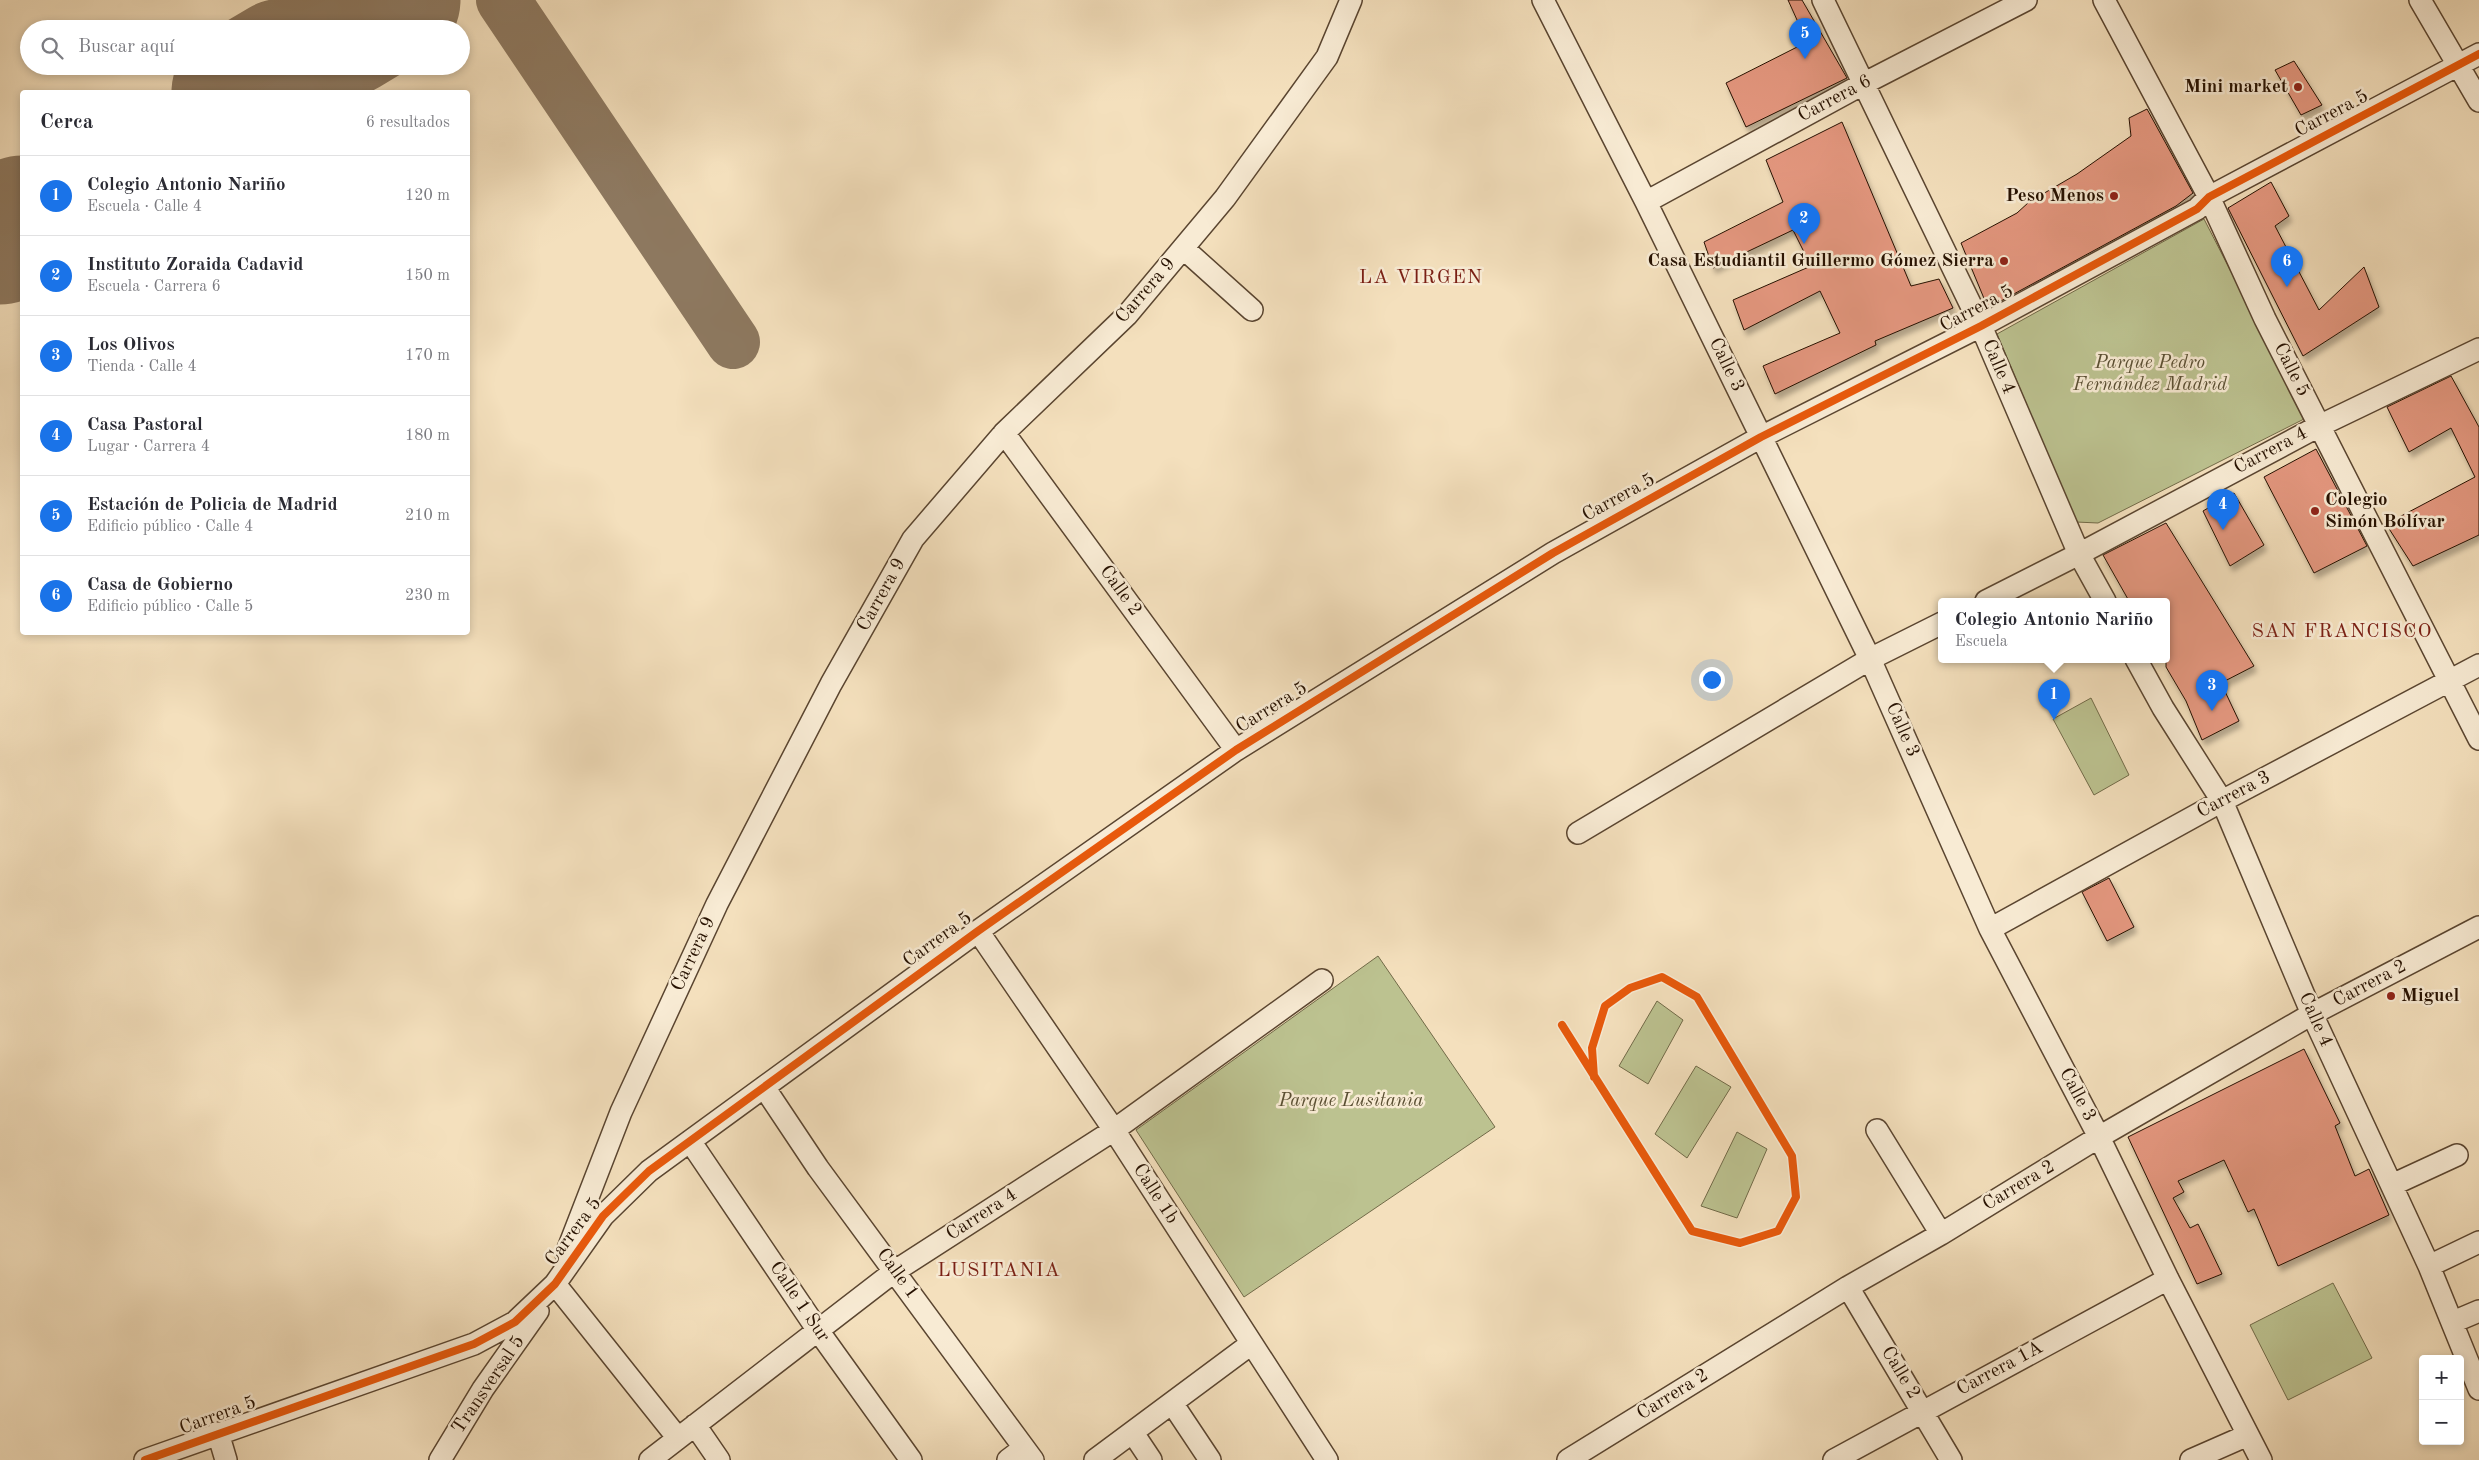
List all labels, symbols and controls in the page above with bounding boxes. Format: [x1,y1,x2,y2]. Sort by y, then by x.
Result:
pin: 5 [1789,18,1821,59]
search box [20,20,470,75]
icon: search [38,34,66,62]
text: Buscar aquí [78,38,174,57]
street label: Carrera 6 [1795,72,1875,126]
place label: Mini market [2184,78,2288,97]
marker: Mini market [2292,81,2304,93]
street label: Carrera 5 [2292,87,2372,141]
text: Cerca [40,112,93,133]
text: 6 resultados [366,115,450,131]
text: Colegio Antonio Nariño [87,176,286,195]
place label: Peso Menos [2005,187,2104,206]
text: 1 [51,188,61,204]
text: 120 m [405,188,450,204]
marker: Peso Menos [2108,190,2120,202]
text: Escuela · Calle 4 [87,199,202,215]
pin: 2 [1788,203,1820,244]
pin: 6 [2271,246,2303,287]
place label: Casa Estudiantil Guillermo Gómez Sierra [1647,252,1994,271]
street label: Carrera 9 [1113,255,1179,327]
marker: Casa Estudiantil Guillermo Gómez Sierra [1998,255,2010,267]
text: Instituto Zoraida Cadavid [87,256,304,275]
text: 2 [51,268,61,284]
text: 150 m [405,268,450,284]
district label: LA VIRGEN [1359,268,1483,288]
text: Escuela · Carrera 6 [87,279,221,295]
street label: Carrera 5 [1937,282,2017,336]
street label: Calle 3 [1705,335,1747,395]
text: Los Olivos [87,336,175,355]
street label: Calle 4 [1978,337,2018,397]
street label: Calle 5 [2269,340,2313,400]
text: 3 [51,348,61,364]
text: 170 m [405,348,450,364]
park label: Parque Pedro Fernández Madrid [2072,354,2228,395]
text: Tienda · Calle 4 [87,359,197,375]
text: Casa Pastoral [87,416,203,435]
street label: Carrera 4 [2231,424,2311,478]
text: 4 [51,428,61,444]
text: 180 m [405,428,450,444]
text: Lugar · Carrera 4 [87,439,210,455]
street label: Carrera 5 [1579,470,1659,526]
pin: 4 [2207,489,2239,530]
place label: Colegio Simón Bolívar [2325,491,2445,532]
text: Estación de Policia de Madrid [87,496,338,515]
marker: Colegio Simón Bolívar [2309,505,2321,517]
text: 5 [51,508,61,524]
text: 210 m [405,508,450,524]
text: Edificio público · Calle 4 [87,519,253,535]
street label: Carrera 9 [854,555,910,635]
street label: Calle 2 [1095,562,1145,620]
text: Casa de Gobierno [87,576,233,595]
text: 6 [51,588,61,604]
text: 230 m [405,588,450,604]
popup [1938,598,2170,663]
text: Edificio público · Calle 5 [87,599,253,615]
text: Colegio Antonio Nariño [1955,611,2153,630]
district label: SAN FRANCISCO [2252,622,2432,642]
text: Escuela [1955,634,2008,650]
your location [1699,667,1725,693]
pin: 3 [2196,670,2228,711]
street label: Carrera 5 [1233,679,1311,737]
pin: 1 [2038,679,2070,720]
street label: Calle 3 [1882,700,1922,760]
street label: Carrera 3 [2194,768,2274,822]
street label: Carrera 5 [900,909,976,971]
street label: Carrera 9 [668,914,720,994]
street label: Carrera 2 [2330,957,2410,1011]
place label: Miguel [2401,987,2459,1006]
street label: Calle 4 [2295,990,2335,1050]
marker: Miguel [2385,990,2397,1002]
street label: Calle 3 [2055,1065,2099,1125]
park label: Parque Lusitania [1278,1092,1423,1111]
street label: Carrera 2 [1980,1157,2058,1215]
street label: Calle 1b [1129,1161,1181,1227]
street label: Carrera 4 [943,1185,1021,1245]
street label: Carrera 5 [542,1194,606,1270]
street label: Calle 1 [872,1245,922,1303]
street label: Calle 1 Sur [765,1258,833,1346]
district label: LUSITANIA [937,1261,1061,1281]
street label: Transversal 5 [449,1332,529,1438]
street label: Carrera 1A [1954,1338,2047,1400]
street label: Calle 2 [1877,1343,1923,1403]
map controls [2419,1355,2464,1445]
button: + [2419,1355,2464,1400]
street label: Carrera 2 [1634,1366,1712,1424]
street label: Carrera 5 [177,1393,259,1439]
button: − [2419,1400,2464,1445]

